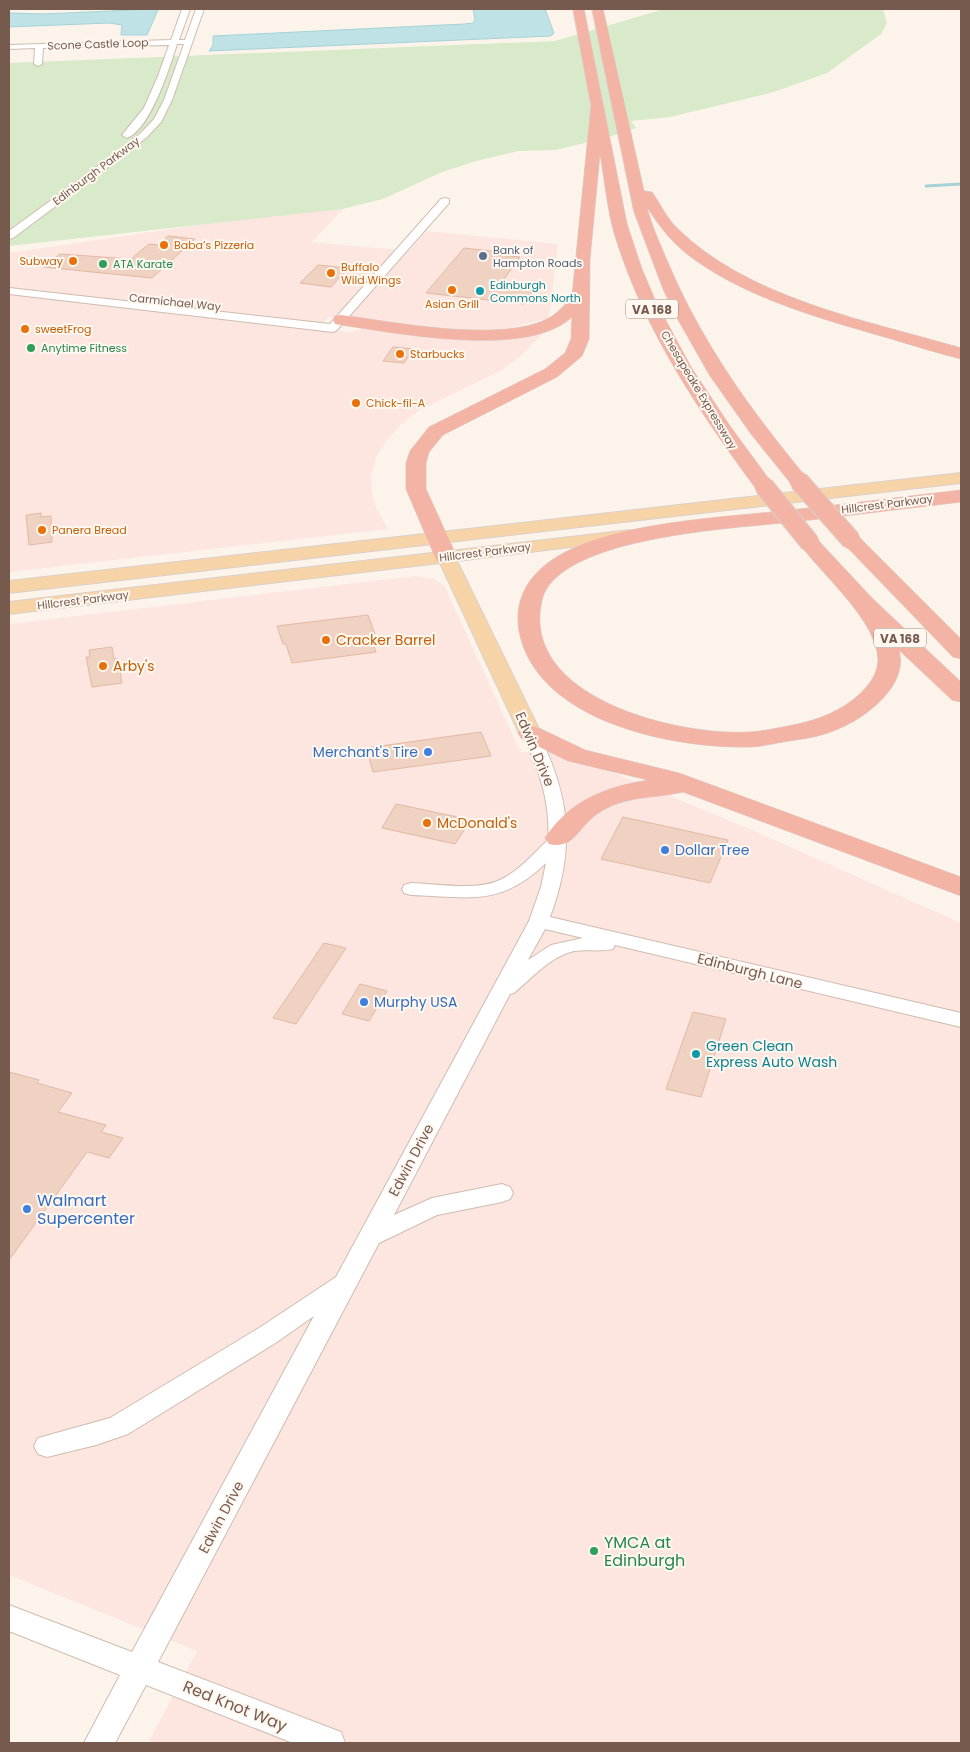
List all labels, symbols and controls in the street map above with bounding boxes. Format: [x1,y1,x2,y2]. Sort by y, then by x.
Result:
street label: Scone Castle Loop [47,34,149,54]
street label: Edinburgh Parkway [49,133,143,209]
place label: Baba’s Pizzeria [174,237,254,253]
marker: Baba’s Pizzeria [158,239,170,251]
place label: Bank of Hampton Roads [493,242,582,271]
marker: Bank of Hampton Roads [477,250,489,262]
place label: Subway [19,253,64,269]
marker: Subway [67,255,79,267]
place label: ATA Karate [113,256,173,272]
marker: ATA Karate [97,258,109,270]
place label: Buffalo Wild Wings [341,259,401,288]
marker: Buffalo Wild Wings [325,267,337,279]
place label: Edinburgh Commons North [490,277,581,306]
marker: Asian Grill [446,284,458,296]
marker: Edinburgh Commons North [474,285,486,297]
street label: Carmichael Way [128,289,222,315]
place label: Asian Grill [425,296,479,312]
road number: VA 168 [626,300,678,318]
place label: sweetFrog [35,321,92,337]
marker: sweetFrog [19,323,31,335]
street label: Chesapeake Expressway [657,328,741,453]
place label: Anytime Fitness [41,340,127,356]
marker: Anytime Fitness [25,342,37,354]
place label: Starbucks [410,346,465,362]
marker: Starbucks [394,348,406,360]
place label: Chick-fil-A [366,395,426,411]
marker: Chick-fil-A [350,397,362,409]
street label: Hillcrest Parkway [840,490,935,518]
place label: Panera Bread [52,522,127,538]
marker: Panera Bread [36,524,48,536]
street label: Hillcrest Parkway [438,538,533,566]
street label: Hillcrest Parkway [36,586,131,614]
road number: VA 168 [874,628,926,648]
place label: Cracker Barrel [336,630,435,650]
marker: Cracker Barrel [320,634,332,646]
place label: Arby's [113,656,155,676]
marker: Arby's [97,660,109,672]
street label: Edwin Drive [510,709,560,790]
place label: Merchant's Tire [313,742,418,762]
marker: Merchant's Tire [422,746,434,758]
place label: McDonald's [437,813,517,833]
marker: McDonald's [421,817,433,829]
place label: Dollar Tree [675,840,750,860]
marker: Dollar Tree [659,844,671,856]
street label: Edinburgh Lane [695,948,805,994]
place label: Murphy USA [374,992,457,1012]
marker: Murphy USA [358,996,370,1008]
place label: Green Clean Express Auto Wash [706,1036,837,1072]
marker: Green Clean Express Auto Wash [690,1048,702,1060]
street label: Edwin Drive [384,1120,439,1200]
place label: Walmart Supercenter [37,1189,135,1230]
marker: Walmart Supercenter [21,1203,33,1215]
street label: Edwin Drive [194,1477,249,1557]
place label: YMCA at Edinburgh [604,1531,685,1572]
marker: YMCA at Edinburgh [588,1545,600,1557]
street label: Red Knot Way [180,1675,290,1737]

